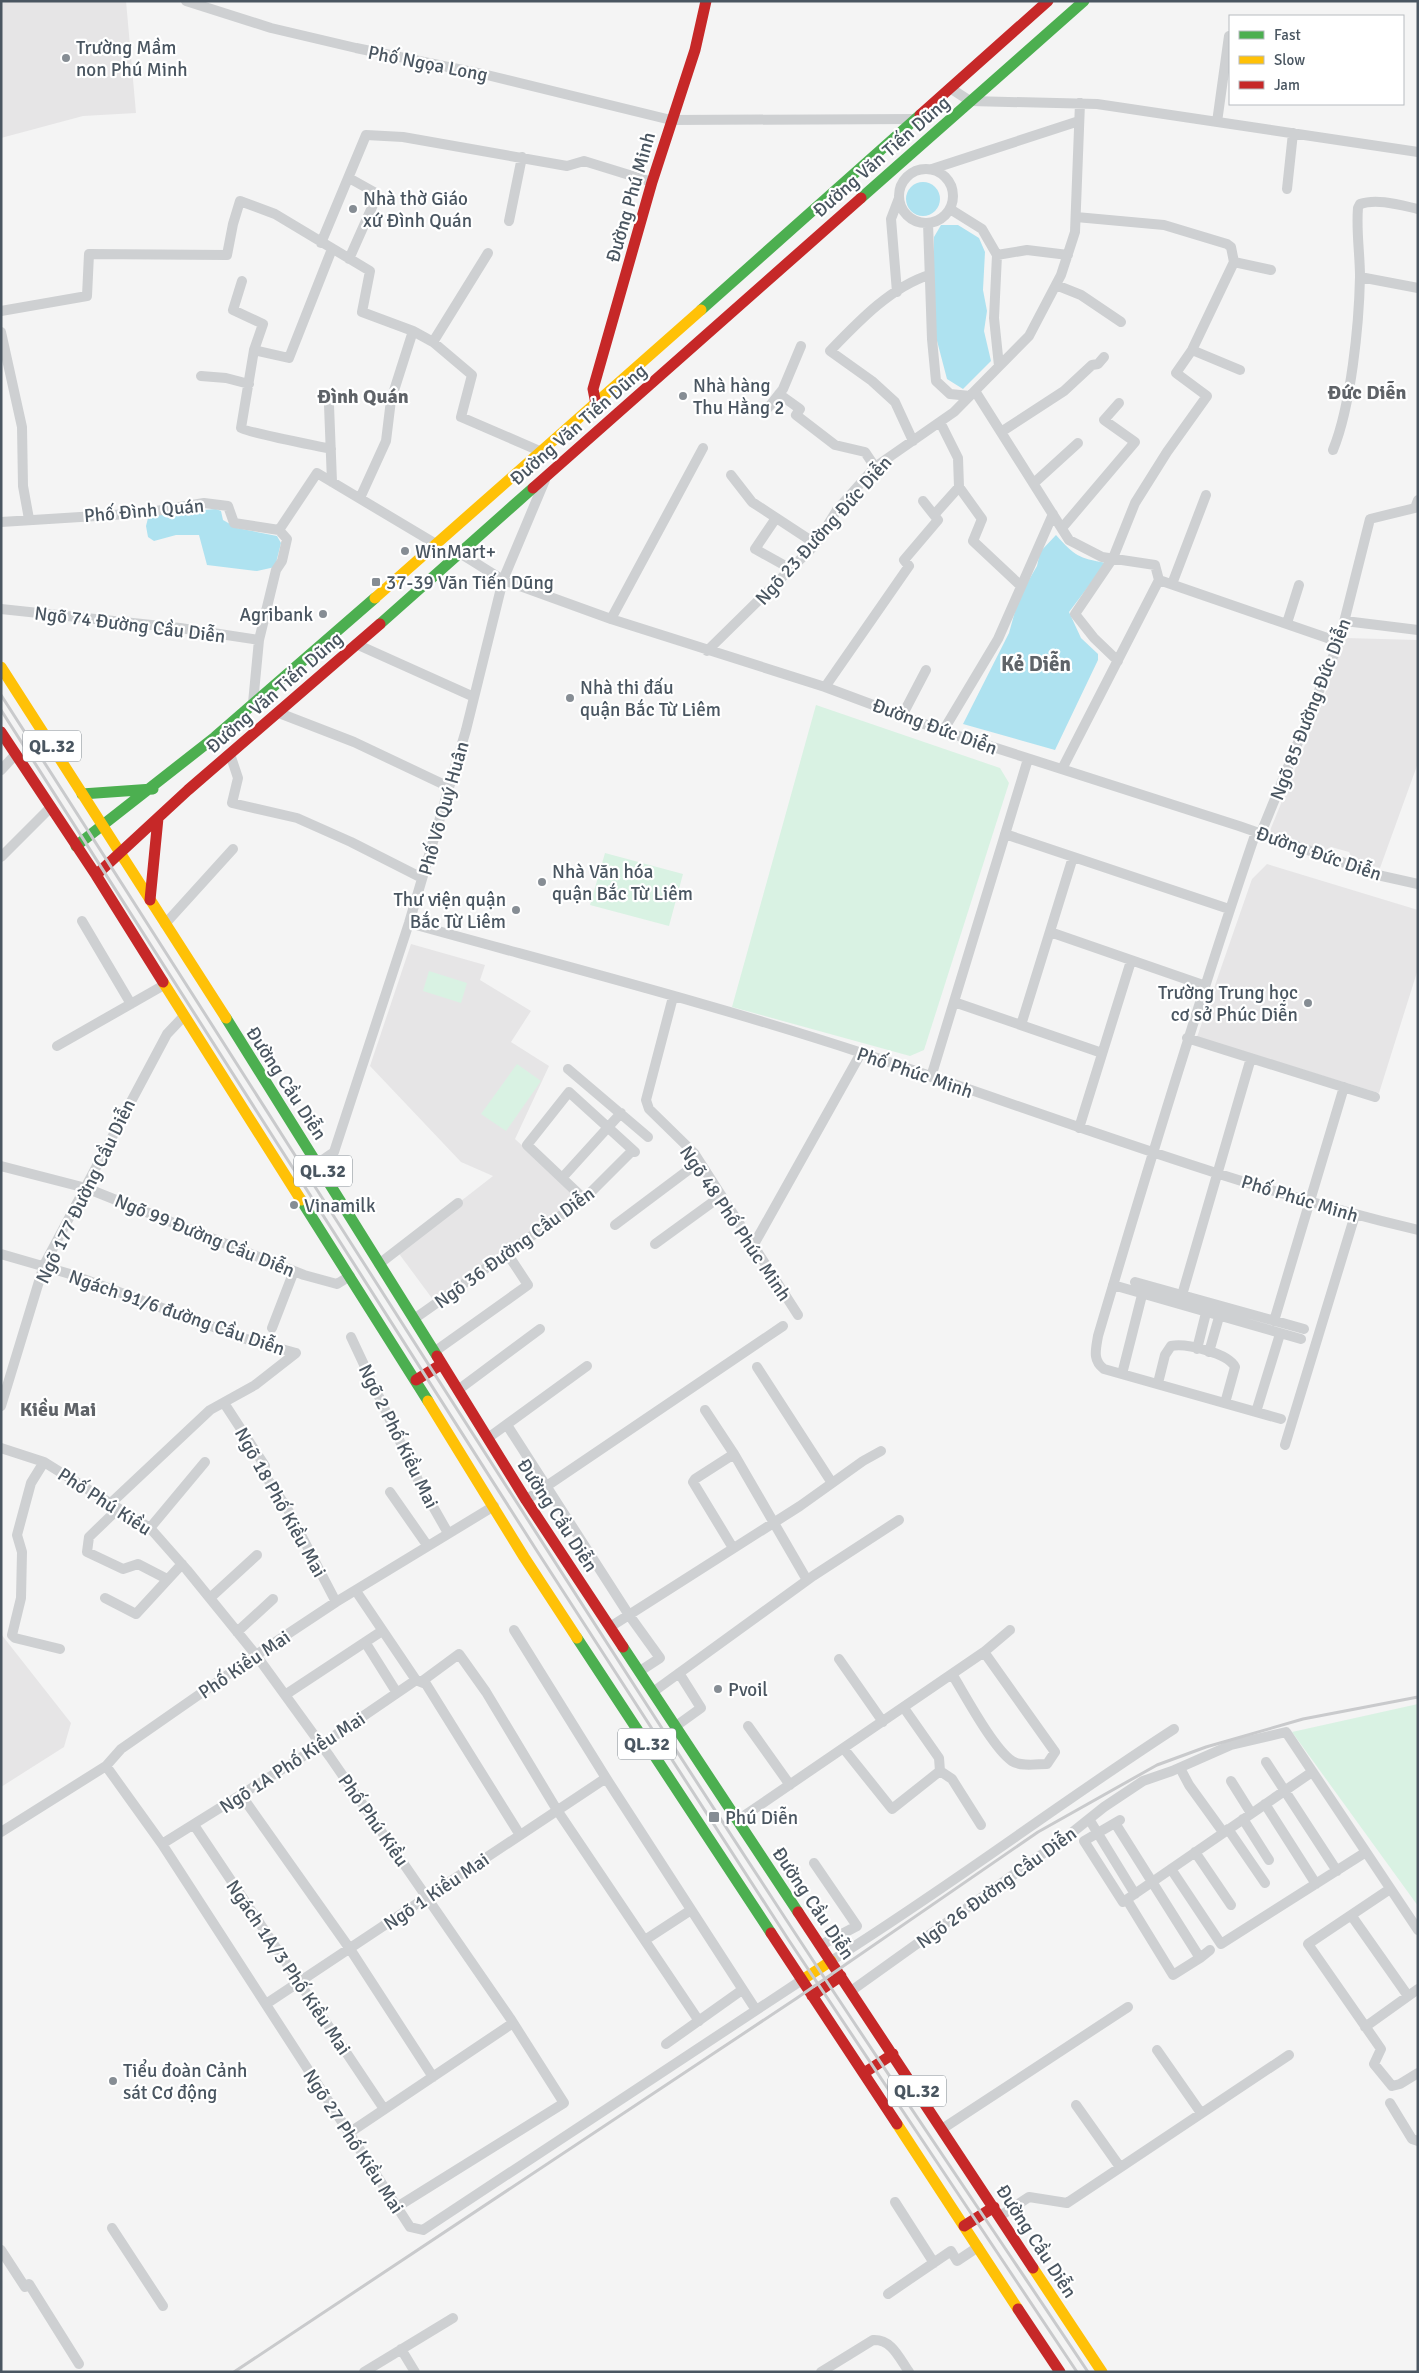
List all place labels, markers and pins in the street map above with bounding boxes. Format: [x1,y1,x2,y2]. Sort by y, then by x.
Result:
place label: Trường Mầm non Phú Minh [76,36,188,82]
marker: Trường Mầm non Phú Minh [60,52,72,64]
place label: Nhà thờ Giáo xứ Đình Quán [363,187,472,233]
marker: Nhà thờ Giáo xứ Đình Quán [347,203,359,215]
place label: Nhà hàng Thu Hằng 2 [693,374,785,420]
marker: Nhà hàng Thu Hằng 2 [677,390,689,402]
place label: WinMart+ [415,540,496,564]
marker: WinMart+ [399,545,411,557]
place label: 37-39 Văn Tiến Dũng [386,571,554,595]
marker: 37-39 Văn Tiến Dũng [370,576,382,588]
place label: Agribank [239,603,313,627]
marker: Agribank [317,608,329,620]
place label: Nhà thi đấu quận Bắc Từ Liêm [580,676,721,722]
marker: Nhà thi đấu quận Bắc Từ Liêm [564,692,576,704]
place label: Nhà Văn hóa quận Bắc Từ Liêm [552,860,693,906]
marker: Nhà Văn hóa quận Bắc Từ Liêm [536,876,548,888]
place label: Thư viện quận Bắc Từ Liêm [393,888,506,934]
marker: Thư viện quận Bắc Từ Liêm [510,904,522,916]
place label: Trường Trung học cơ sở Phúc Diễn [1158,981,1298,1027]
marker: Trường Trung học cơ sở Phúc Diễn [1302,997,1314,1009]
place label: Vinamilk [304,1194,376,1218]
marker: Vinamilk [288,1199,300,1211]
place label: Pvoil [728,1678,768,1702]
marker: Pvoil [712,1683,724,1695]
place label: Phú Diễn [725,1806,798,1830]
marker: Phú Diễn [707,1810,721,1824]
place label: Tiểu đoàn Cảnh sát Cơ động [123,2058,247,2105]
marker: Tiểu đoàn Cảnh sát Cơ động [107,2075,119,2087]

